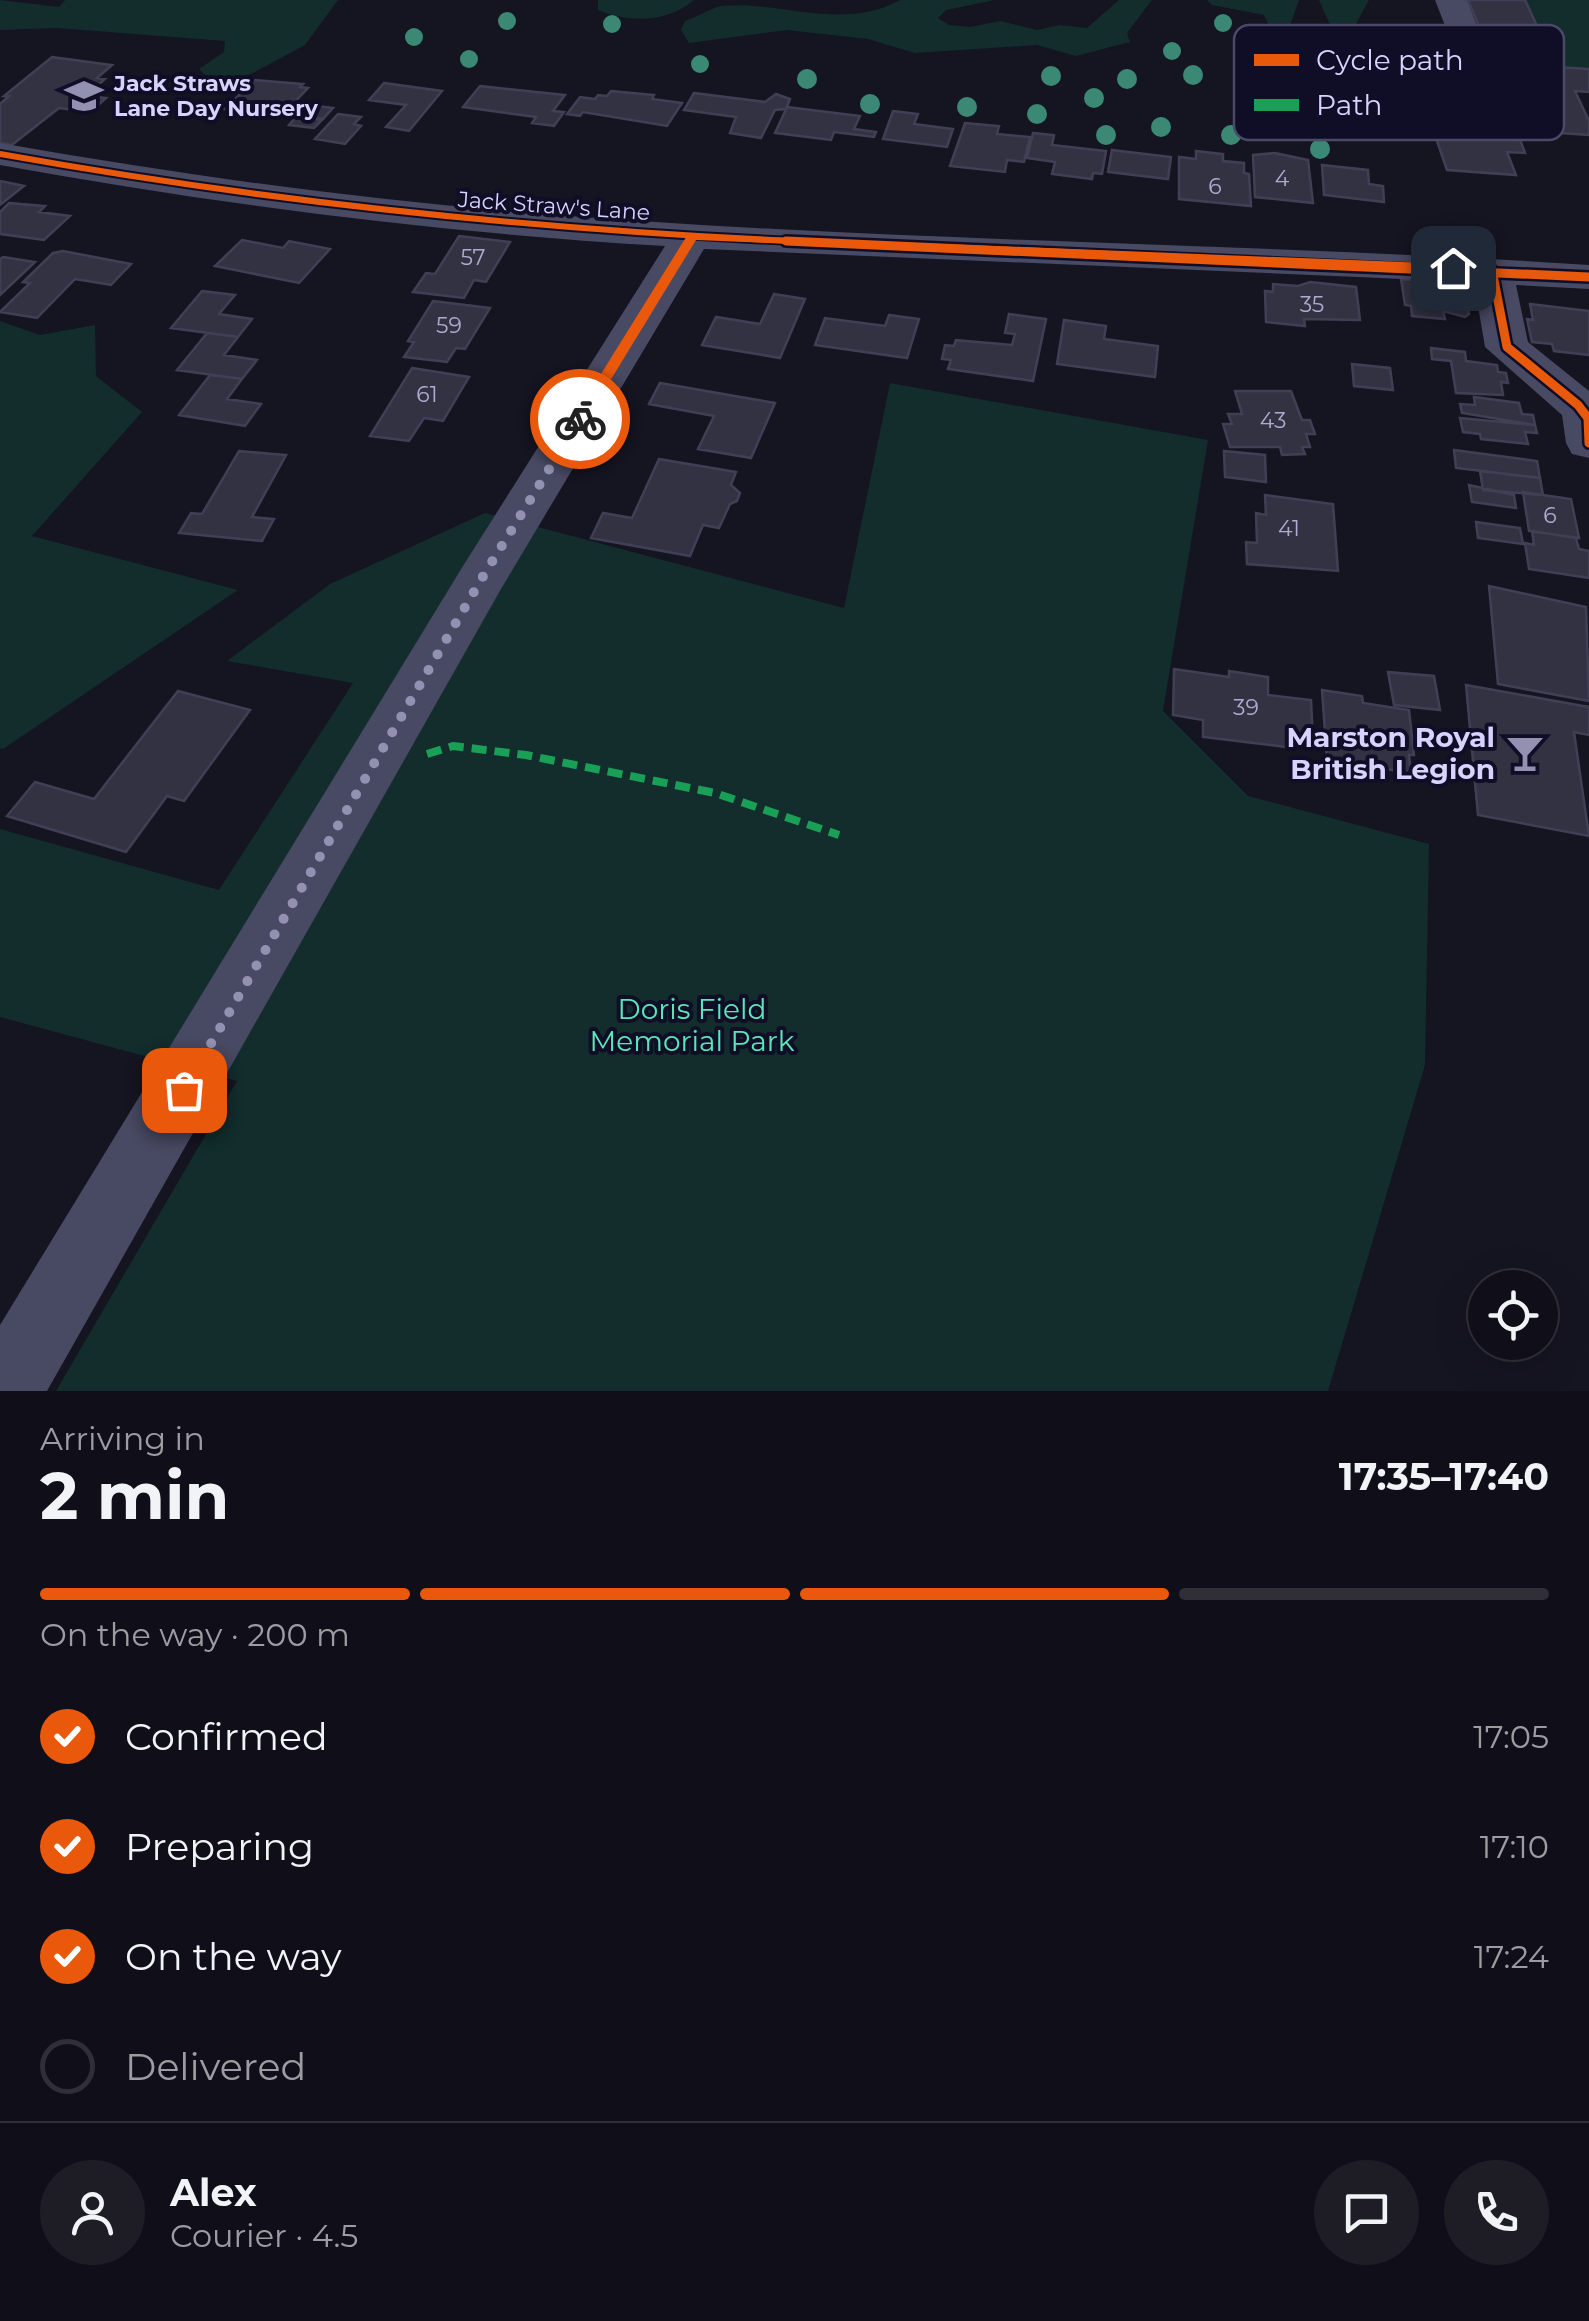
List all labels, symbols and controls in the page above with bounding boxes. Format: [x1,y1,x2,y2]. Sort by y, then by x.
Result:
legend [1234,25,1564,140]
text: Cycle path [1316,43,1464,77]
place label: Jack Straws Lane Day Nursery [113,70,319,122]
school or university icon: Jack Straws Lane Day Nursery [63,75,105,117]
text: Path [1316,88,1383,122]
house number: 4 [1275,165,1290,192]
house number: 6 [1208,173,1222,200]
street label: Jack Straw's Lane [456,186,651,226]
pin [1411,226,1496,311]
icon: home [1426,241,1481,296]
house number: 57 [460,244,486,271]
house number: 35 [1300,291,1324,318]
house number: 59 [436,312,462,339]
courier [530,369,630,469]
house number: 61 [416,381,438,408]
icon: bike [553,392,608,447]
house number: 43 [1260,407,1286,434]
house number: 6 [1543,502,1557,529]
house number: 41 [1278,515,1300,542]
house number: 39 [1233,694,1259,721]
place label: Marston Royal British Legion [1286,720,1495,786]
bar icon: Marston Royal British Legion [1504,732,1546,774]
park label: Doris Field Memorial Park [590,992,795,1058]
pin [142,1048,227,1133]
icon: bag [157,1063,212,1118]
map controls [1468,1270,1558,1360]
button: locate [1468,1270,1558,1360]
text: Arriving in [40,1419,205,1458]
text: 17:35–17:40 [1339,1453,1549,1500]
text: 2 min [40,1456,229,1535]
text: On the way · 200 m [40,1615,350,1654]
icon: check [40,1709,95,1764]
text: Confirmed [125,1713,328,1760]
text: 17:05 [1473,1717,1549,1756]
icon: check [40,1819,95,1874]
text: Preparing [125,1823,314,1870]
text: 17:10 [1480,1827,1549,1866]
icon: check [40,1929,95,1984]
text: On the way [125,1933,342,1980]
text: 17:24 [1474,1937,1549,1976]
text: Delivered [125,2043,306,2090]
button: person [40,2160,145,2265]
button: chat [1314,2160,1419,2265]
button: phone [1444,2160,1549,2265]
text: Alex [170,2169,257,2216]
text: Courier · 4.5 [170,2216,358,2255]

